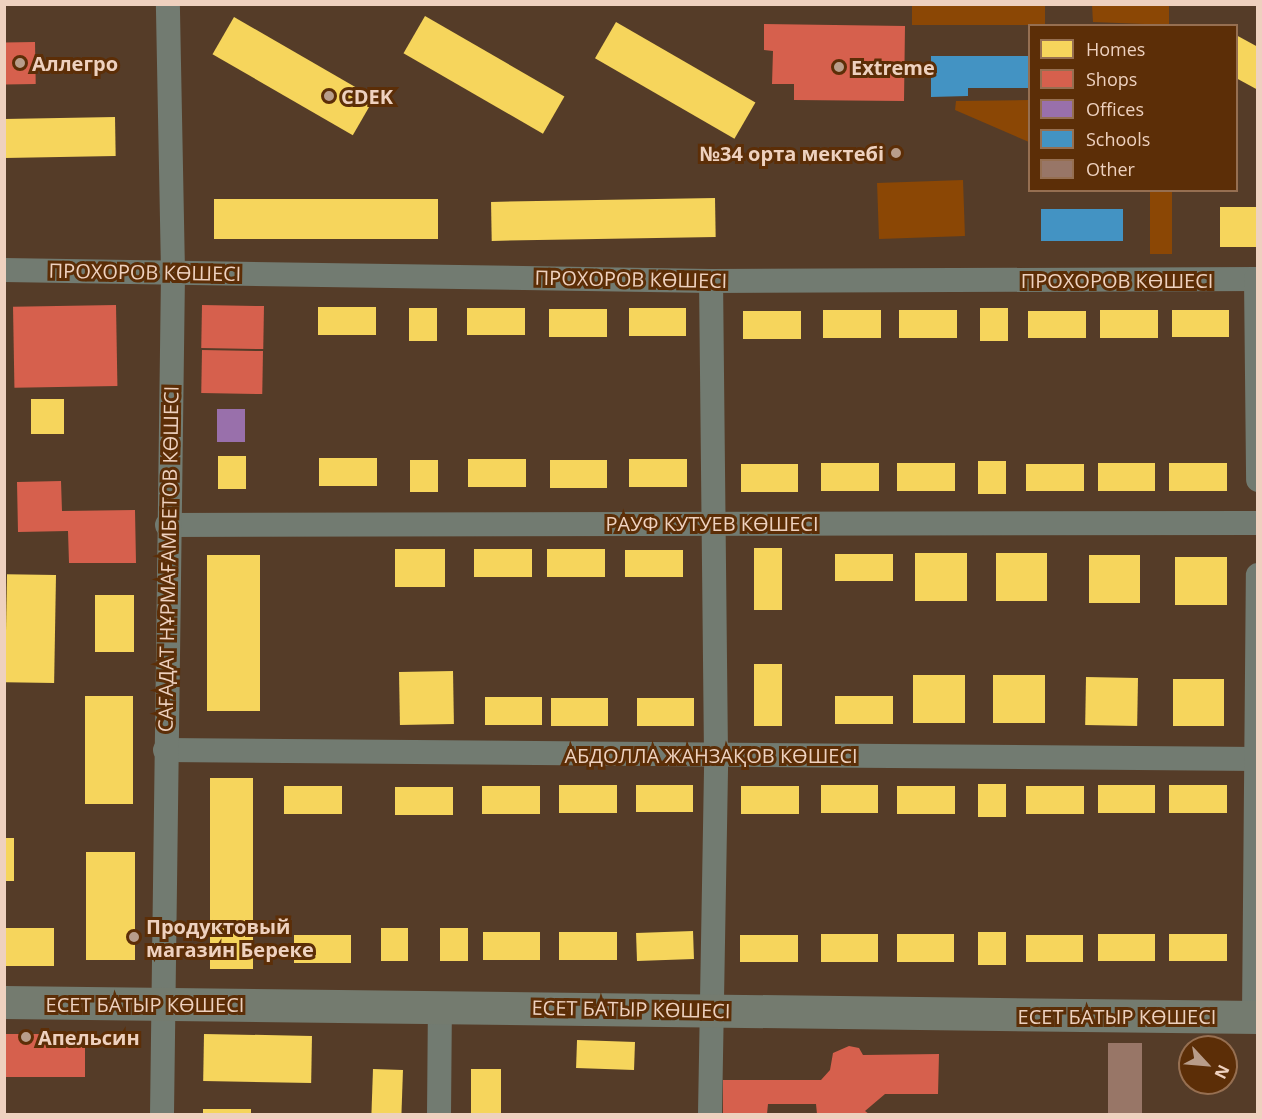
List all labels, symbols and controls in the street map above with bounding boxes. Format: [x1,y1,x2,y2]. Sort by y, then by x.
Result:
legend [1028,24,1238,192]
text: Homes [1086,37,1145,61]
place label: Аллегро [32,51,118,75]
place label: Extreme [851,55,935,79]
marker: Аллегро [13,56,27,70]
marker: Extreme [832,60,846,74]
text: Shops [1086,67,1137,91]
place label: CDEK [341,84,393,108]
marker: CDEK [322,89,336,103]
text: Offices [1086,97,1144,121]
text: Schools [1086,127,1150,151]
place label: №34 орта мектебі [699,141,884,165]
marker: №34 орта мектебі [889,146,903,160]
text: Other [1086,157,1135,181]
street label: ПРОХОРОВ КӨШЕСІ [48,258,242,286]
street label: ПРОХОРОВ КӨШЕСІ [534,265,728,293]
street label: ПРОХОРОВ КӨШЕСІ [1021,268,1213,292]
street label: САҒАДАТ НҰРМАҒАМБЕТОВ КӨШЕСІ [153,386,183,732]
street label: РАУФ КУТУЕВ КӨШЕСІ [605,511,819,535]
street label: АБДОЛЛА ЖАНЗАҚОВ КӨШЕСІ [564,743,858,767]
place label: Продуктовый магазин Береке [146,914,314,961]
marker: Продуктовый магазин Береке [127,930,141,944]
street label: ЕСЕТ БАТЫР КӨШЕСІ [46,992,244,1016]
street label: ЕСЕТ БАТЫР КӨШЕСІ [531,995,731,1023]
street label: ЕСЕТ БАТЫР КӨШЕСІ [1018,1004,1216,1028]
place label: Апельсин [38,1025,140,1049]
marker: Апельсин [19,1030,33,1044]
north arrow [1178,1035,1238,1095]
text: N [1210,1061,1235,1083]

